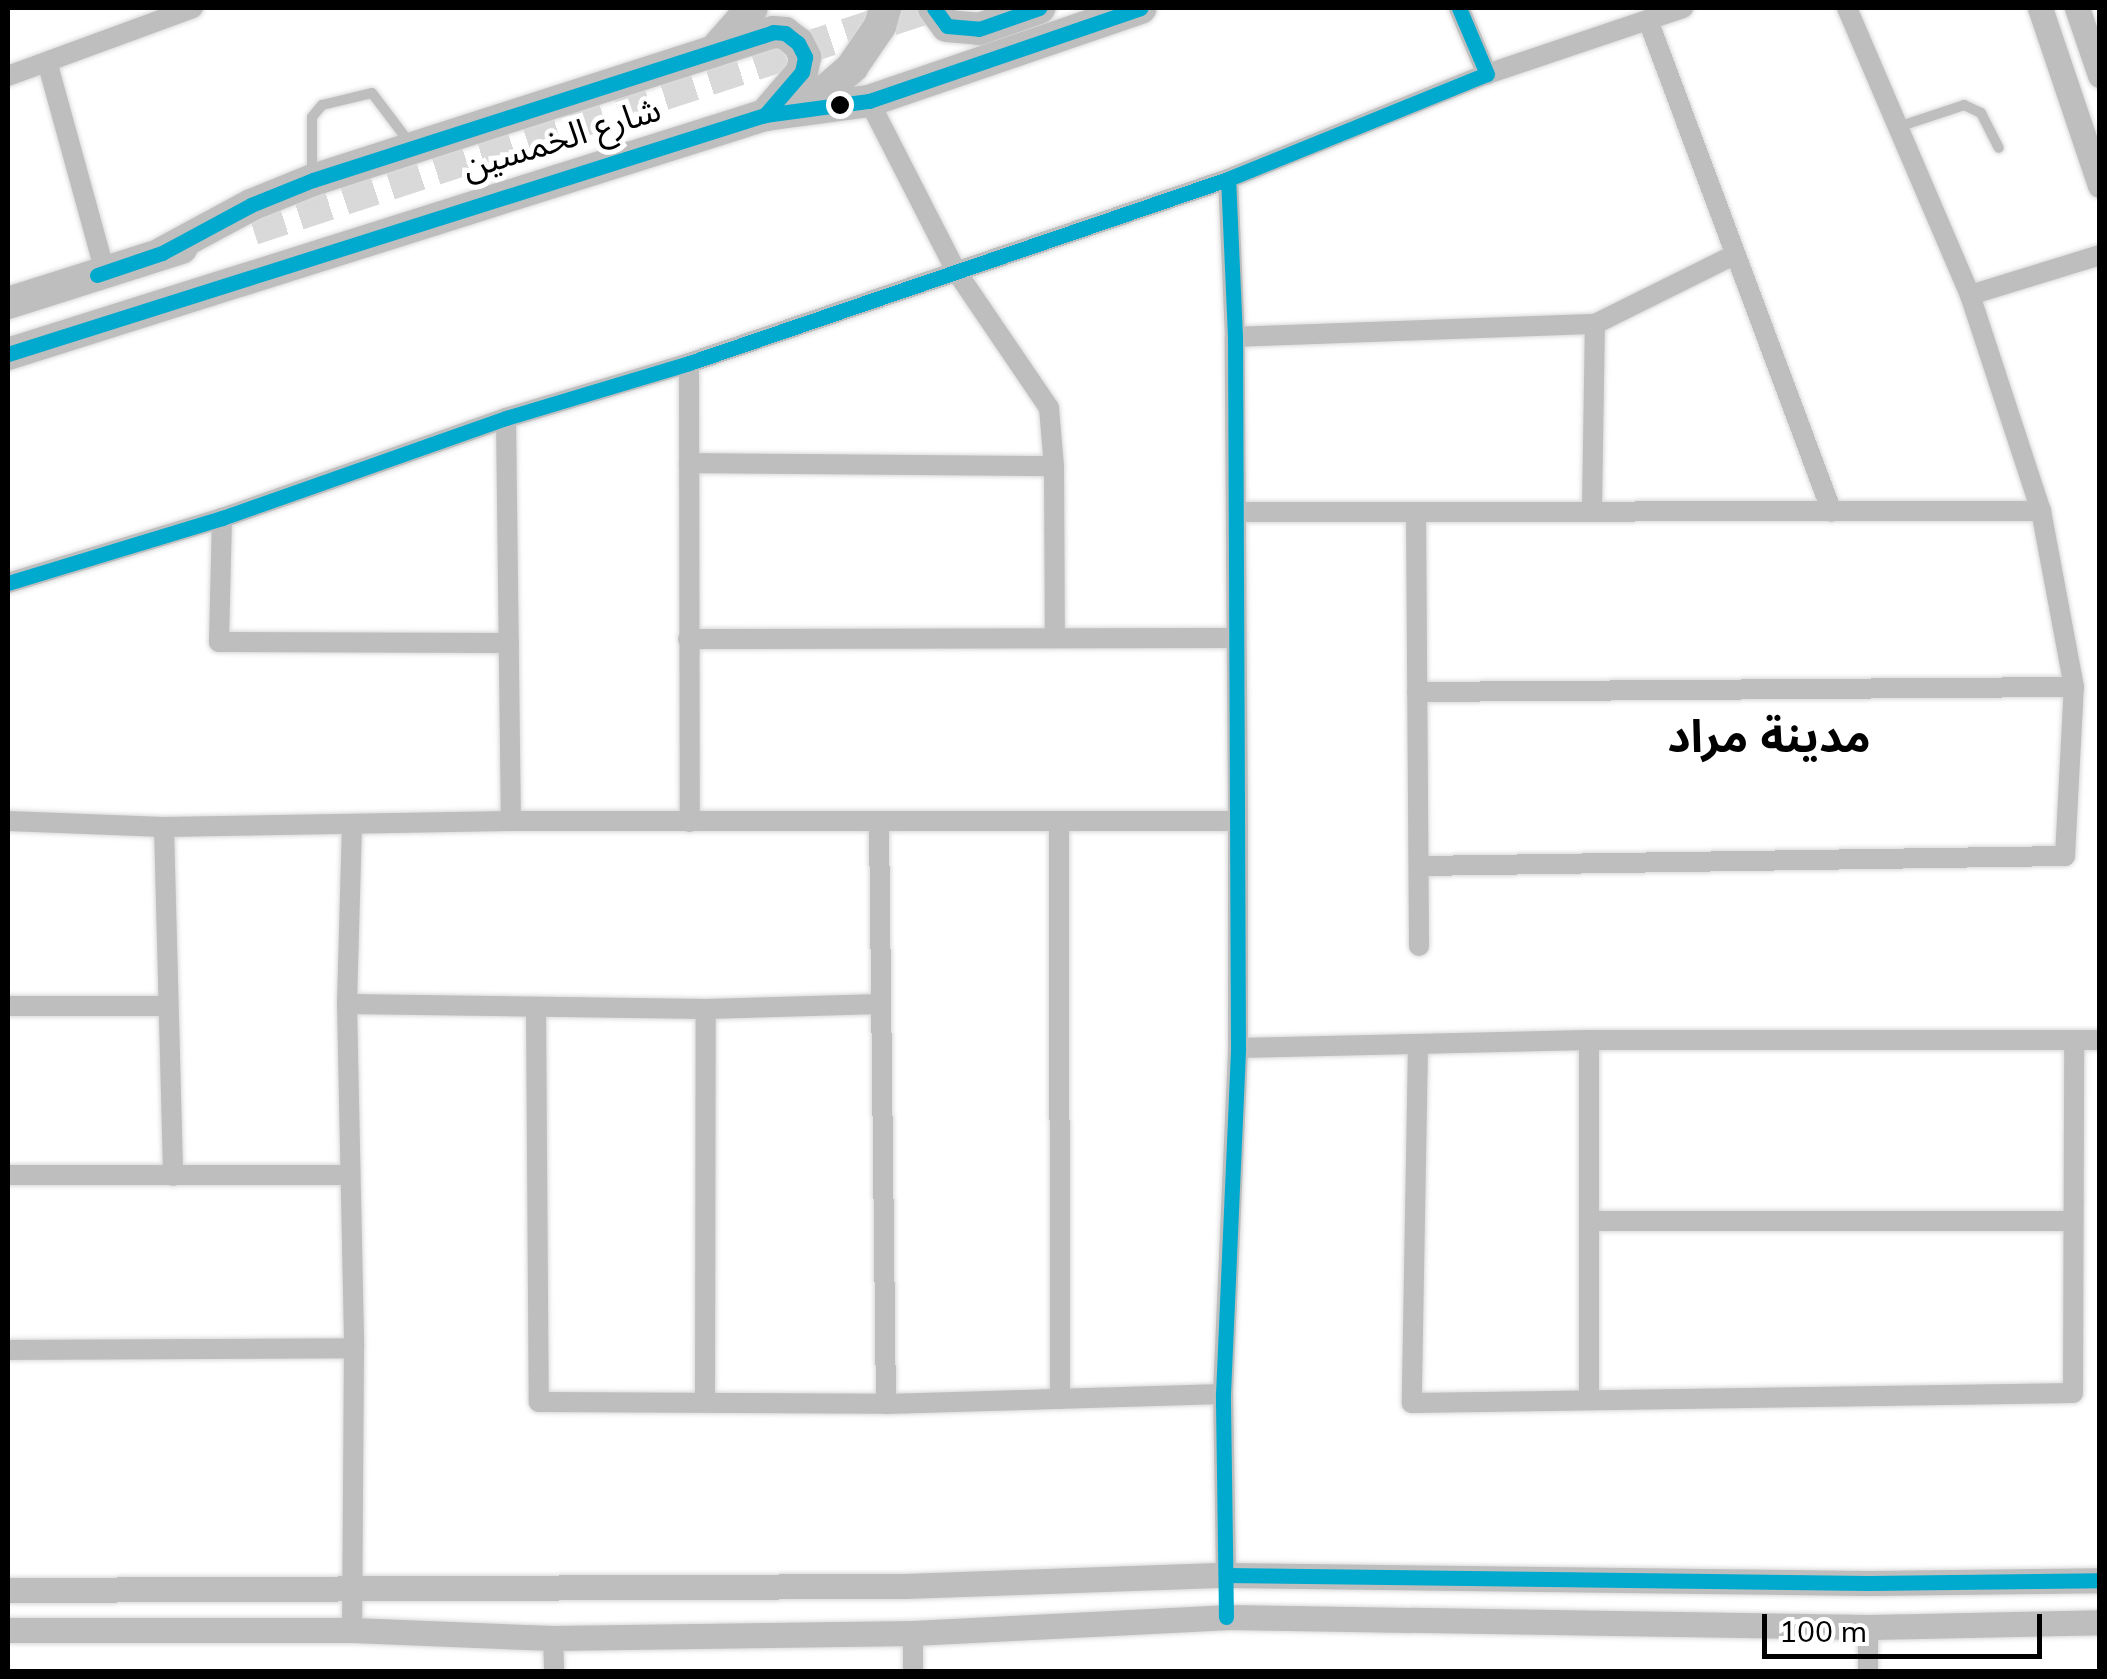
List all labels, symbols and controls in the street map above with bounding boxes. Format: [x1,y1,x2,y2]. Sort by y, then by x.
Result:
street label: شارع الخمسين [457,87,665,187]
unlabelled marker [830,95,850,115]
district label: مدينة مراد [1667,709,1871,763]
scale bar [1767,1594,2047,1656]
text: 100 m [1779,1612,1867,1650]

